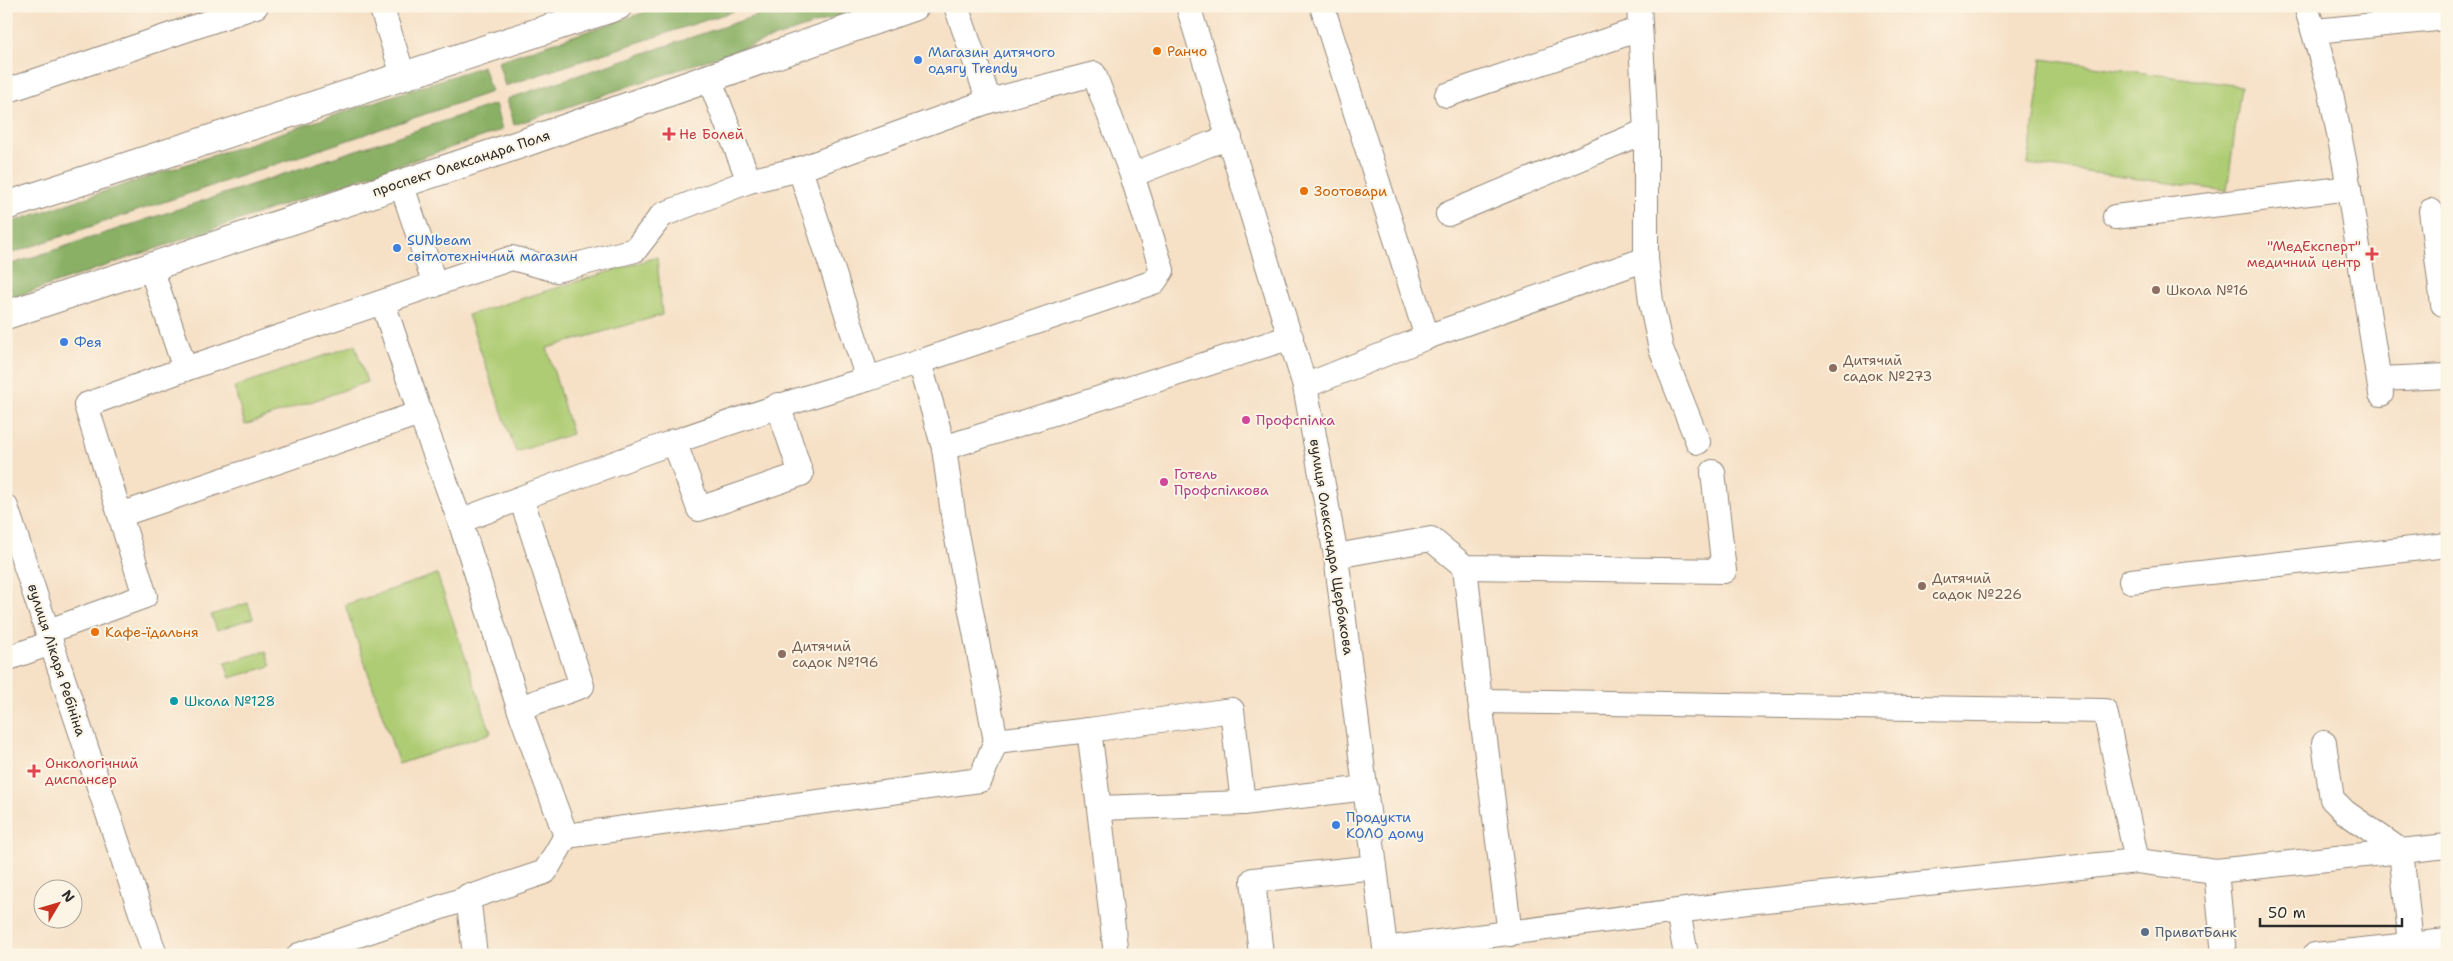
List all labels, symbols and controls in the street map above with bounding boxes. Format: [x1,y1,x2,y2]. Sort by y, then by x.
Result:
place label: Ранчо [1167,42,1207,60]
place label: Магазин дитячого одягу Trendy [928,43,1055,77]
marker: Ранчо [1151,45,1163,57]
marker: Магазин дитячого одягу Trendy [912,54,924,66]
place label: Не Болей [679,125,744,143]
street label: проспект Олександра Поля [370,126,552,200]
marker: Не Болей [663,128,675,140]
place label: Зоотовари [1314,182,1387,200]
marker: Зоотовари [1298,185,1310,197]
place label: SUNbeam світлотехнічний магазин [407,231,578,265]
place label: "МедЕксперт" медичний центр [2247,237,2361,271]
marker: SUNbeam світлотехнічний магазин [391,242,403,254]
marker: "МедЕксперт" медичний центр [2365,247,2379,261]
place label: Школа №16 [2166,281,2248,299]
marker: Школа №16 [2150,284,2162,296]
place label: Фея [74,333,102,351]
marker: Фея [58,336,70,348]
place label: Дитячий садок №273 [1843,351,1932,385]
marker: Дитячий садок №273 [1827,362,1839,374]
place label: Профспілка [1256,411,1335,429]
marker: Профспілка [1240,414,1252,426]
street label: вулиця Олександра Щербакова [1306,438,1358,657]
place label: Готель Профспілкова [1174,465,1269,499]
marker: Готель Профспілкова [1158,476,1170,488]
place label: Дитячий садок №226 [1932,569,2022,603]
marker: Дитячий садок №226 [1916,580,1928,592]
street label: вулиця Лікаря Ребініна [24,582,90,739]
place label: Кафе-їдальня [105,623,199,641]
marker: Кафе-їдальня [89,626,101,638]
place label: Дитячий садок №196 [792,637,878,671]
marker: Дитячий садок №196 [776,648,788,660]
place label: Школа №128 [184,692,275,710]
marker: Школа №128 [168,695,180,707]
place label: Онкологічний диспансер [45,754,138,788]
marker: Онкологічний диспансер [27,764,41,778]
place label: Продукти КОЛО дому [1346,808,1424,842]
marker: Продукти КОЛО дому [1330,819,1342,831]
north arrow [32,878,82,928]
text: N [58,886,79,906]
scale bar [2260,896,2403,928]
text: 50 m [2268,903,2306,923]
place label: ПриватБанк [2155,923,2237,941]
marker: ПриватБанк [2139,926,2151,938]

